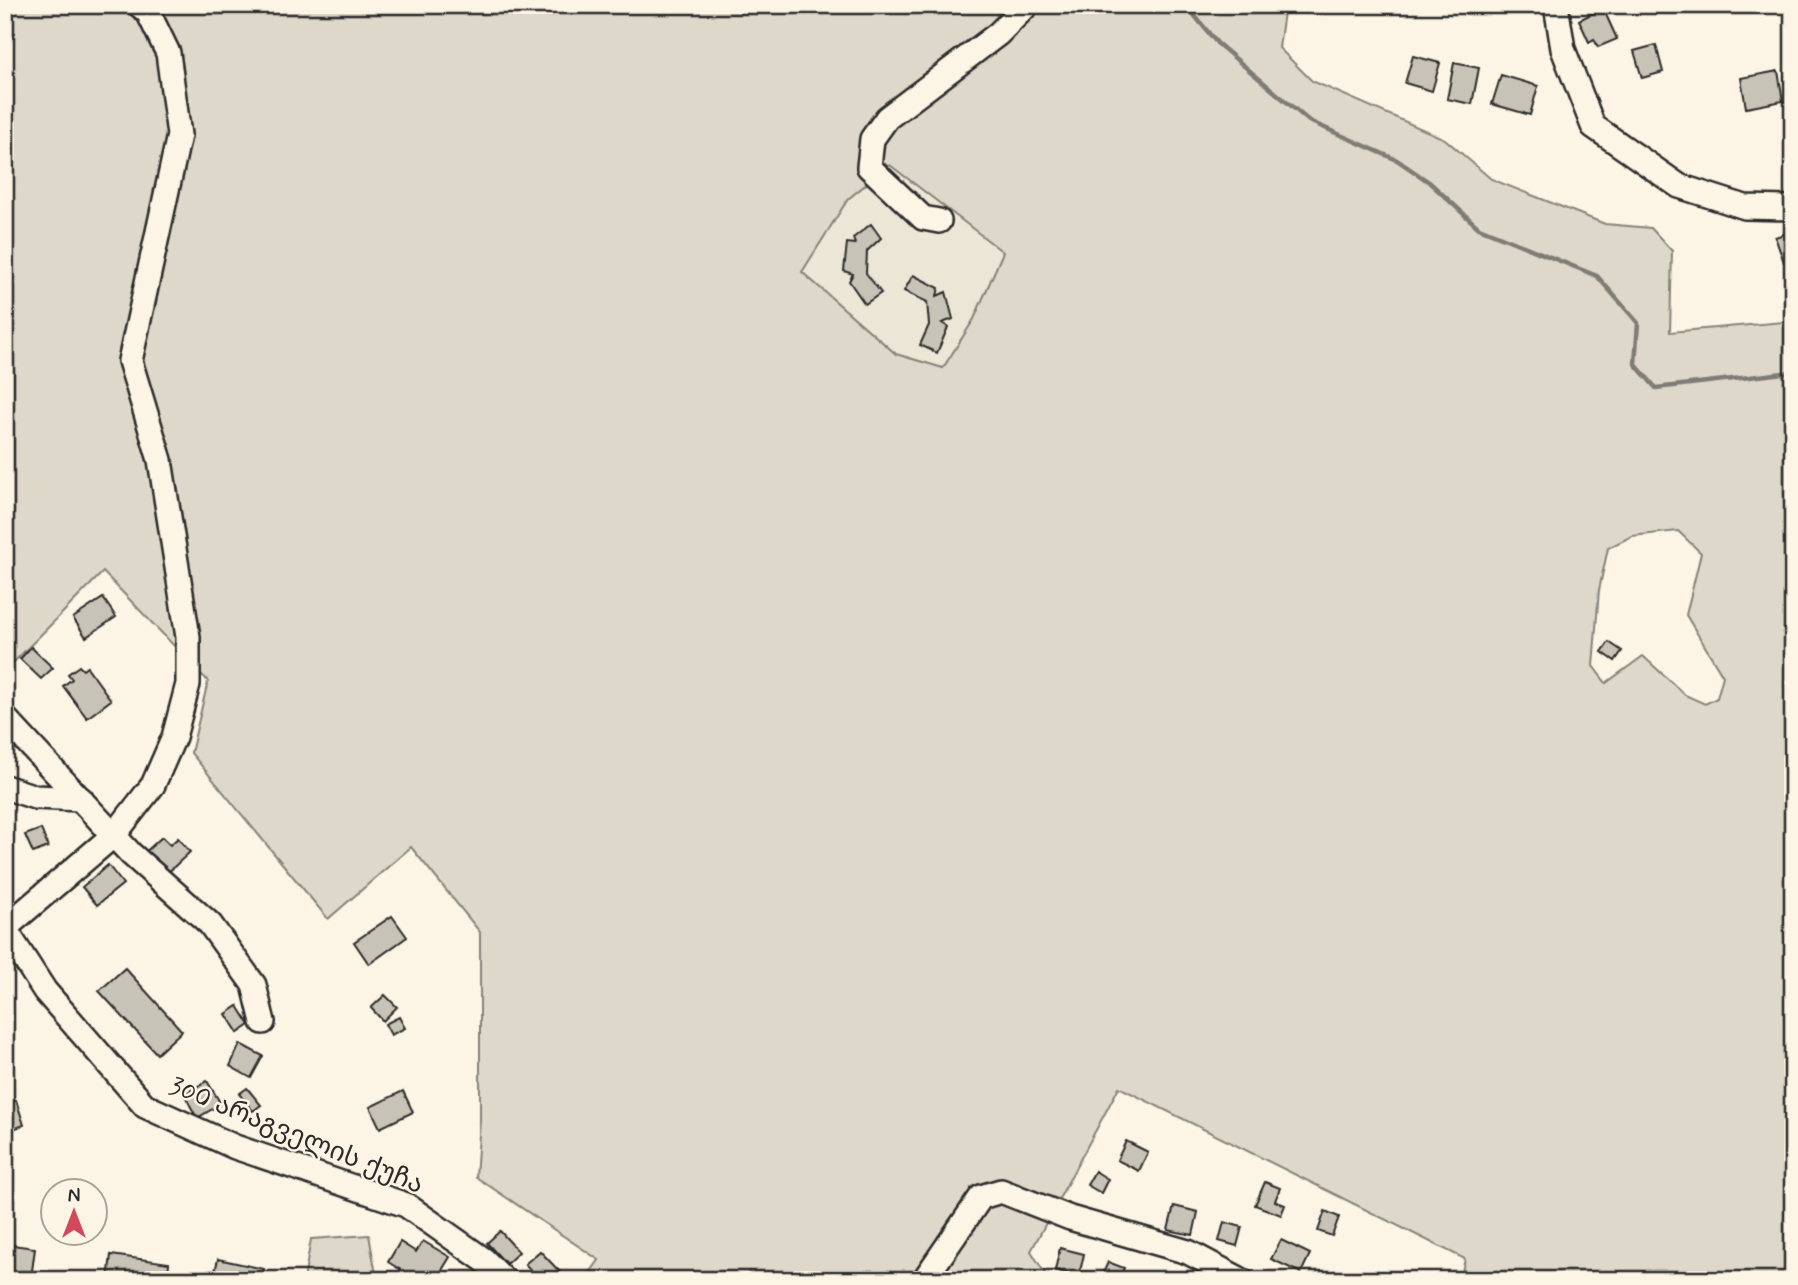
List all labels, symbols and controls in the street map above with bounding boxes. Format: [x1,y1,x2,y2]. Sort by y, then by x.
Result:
street label: 300 არაგველის ქუჩა [164,1069,428,1203]
north arrow [38,1176,108,1246]
text: N [68,1184,80,1209]

